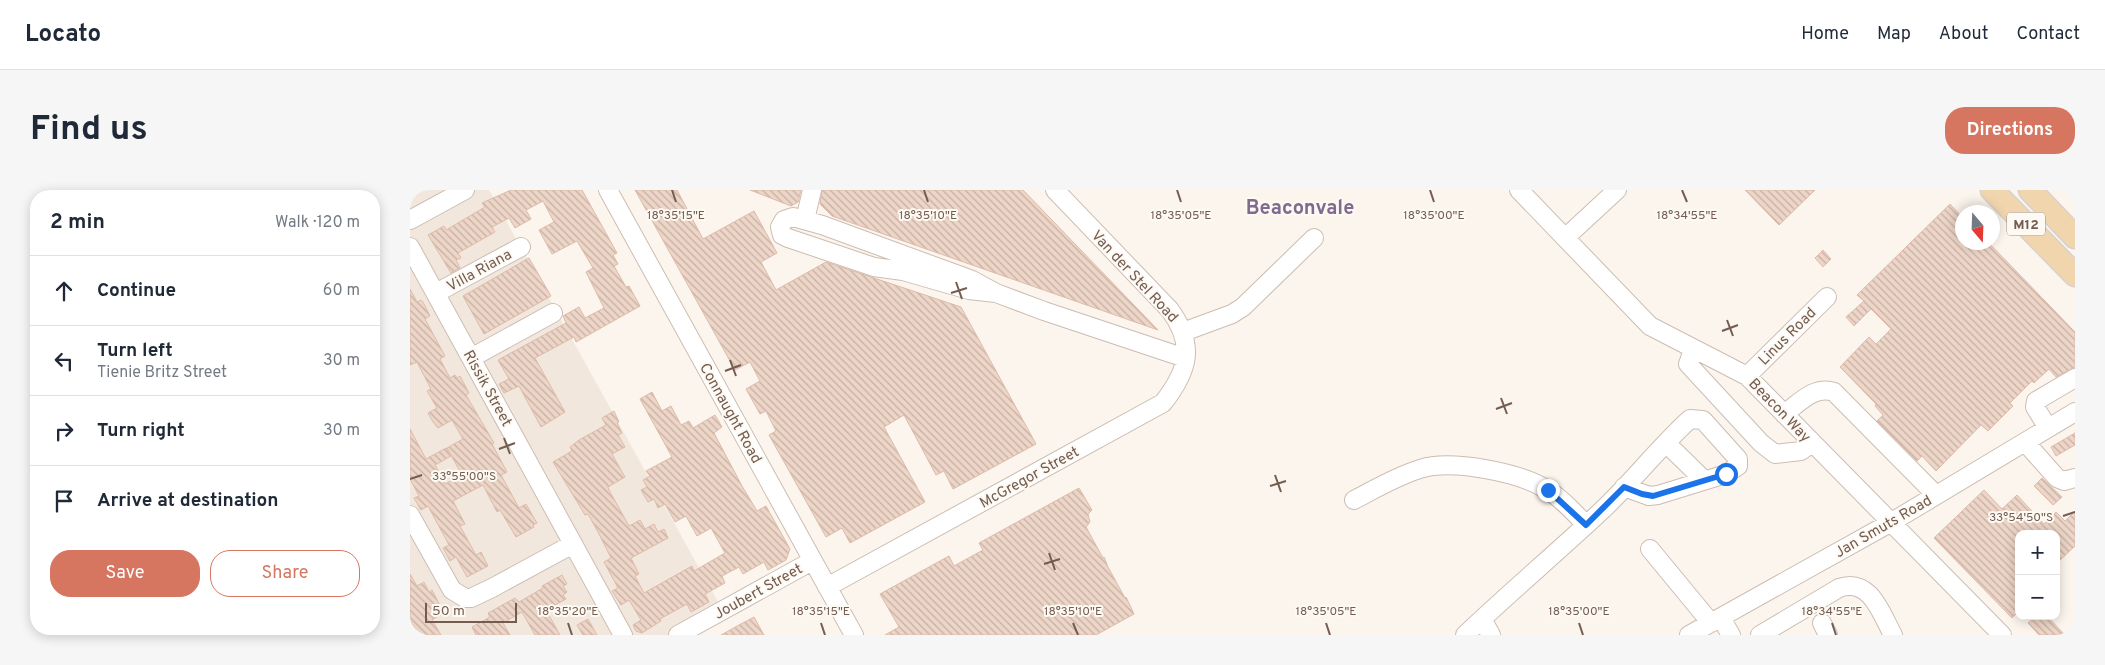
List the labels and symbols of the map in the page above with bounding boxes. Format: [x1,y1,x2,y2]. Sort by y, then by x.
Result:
district label: Beaconvale [1246,196,1354,222]
north arrow [1955,205,2000,250]
text: 18°35'15"E [647,208,705,224]
text: 18°35'10"E [899,208,957,224]
text: 18°35'05"E [1150,208,1212,224]
text: 18°35'00"E [1403,208,1465,224]
text: 18°34'55"E [1657,208,1717,224]
road number: M12 [2007,212,2045,236]
street label: Van der Stel Road [1086,227,1182,327]
street label: Villa Riana [444,246,515,297]
street label: Linus Road [1755,304,1821,370]
street label: Rissik Street [458,347,515,430]
street label: Connaught Road [694,360,765,467]
street label: Beacon Way [1744,375,1814,447]
street label: McGregor Street [977,443,1083,513]
route start [1715,463,1738,486]
text: 33°55'00"S [432,469,496,485]
route end [1537,479,1560,502]
street label: Jan Smuts Road [1832,492,1936,563]
text: 33°54'50"S [1989,510,2053,526]
street label: Joubert Street [711,560,806,624]
scale bar [425,600,518,623]
text: 18°35'20"E [537,604,599,620]
text: 18°35'15"E [792,604,850,620]
text: 18°35'10"E [1044,604,1102,620]
text: 18°35'05"E [1295,604,1357,620]
text: 18°35'00"E [1548,604,1610,620]
text: 18°34'55"E [1802,604,1862,620]

